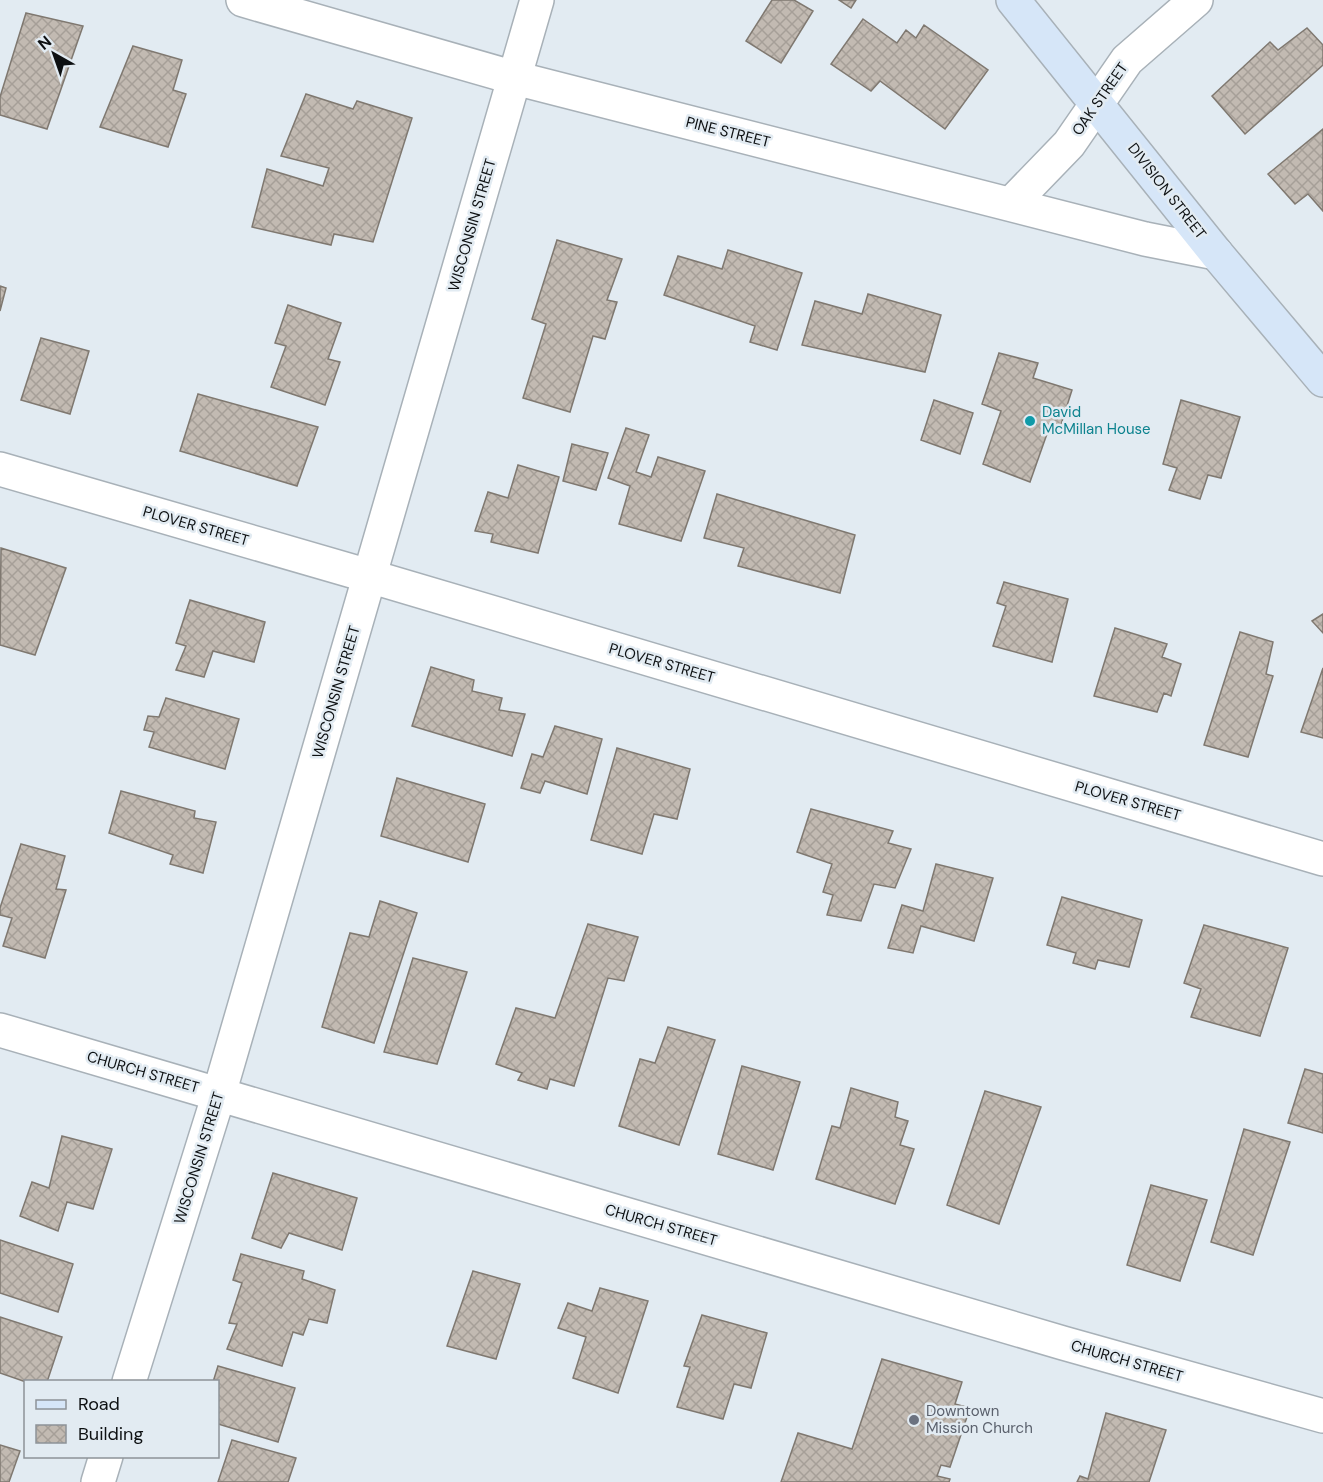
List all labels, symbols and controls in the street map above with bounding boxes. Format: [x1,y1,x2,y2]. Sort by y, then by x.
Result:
north arrow [24,24,84,84]
text: N [33,31,56,55]
street label: OAK STREET [1068,59,1132,139]
street label: PINE STREET [684,112,772,152]
street label: DIVISION STREET [1123,139,1211,243]
street label: WISCONSIN STREET [443,156,501,294]
place label: David McMillan House [1042,402,1151,439]
marker: David McMillan House [1023,414,1037,428]
street label: PLOVER STREET [141,501,251,551]
street label: WISCONSIN STREET [307,623,365,761]
street label: PLOVER STREET [607,638,717,688]
street label: PLOVER STREET [1073,776,1183,826]
street label: CHURCH STREET [85,1046,201,1098]
street label: WISCONSIN STREET [169,1089,229,1227]
street label: CHURCH STREET [603,1199,719,1251]
street label: CHURCH STREET [1069,1335,1185,1387]
legend [24,1380,219,1458]
text: Road [78,1392,120,1416]
place label: Downtown Mission Church [926,1401,1033,1438]
marker: Downtown Mission Church [907,1413,921,1427]
text: Building [78,1422,143,1446]

